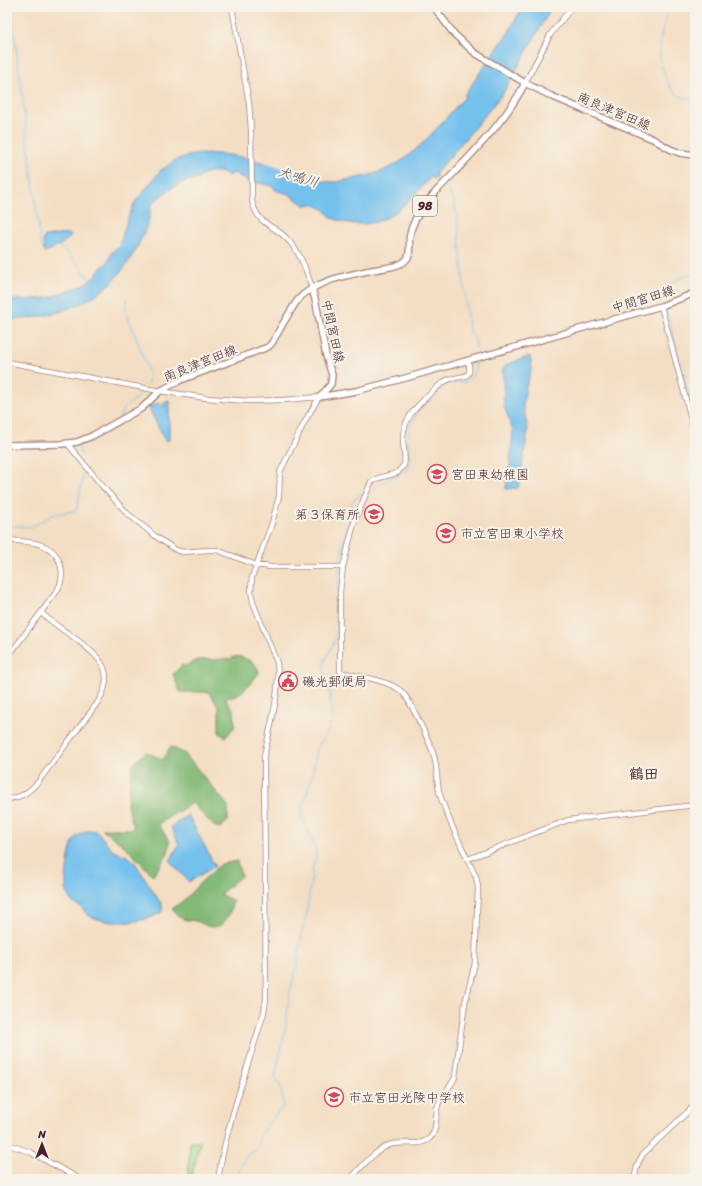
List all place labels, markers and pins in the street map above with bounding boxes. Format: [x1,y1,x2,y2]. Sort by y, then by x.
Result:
school or university icon: 宮田東幼稚園 [426,463,448,485]
place label: 宮田東幼稚園 [451,463,529,486]
place label: 第３保育所 [295,503,360,526]
school or university icon: 第３保育所 [363,503,385,525]
school or university icon: 市立宮田東小学校 [435,522,457,544]
place label: 市立宮田東小学校 [460,522,564,545]
public building icon: 磯光郵便局 [277,670,299,692]
place label: 磯光郵便局 [302,670,367,693]
school or university icon: 市立宮田光陵中学校 [323,1086,345,1108]
place label: 市立宮田光陵中学校 [348,1086,465,1109]

